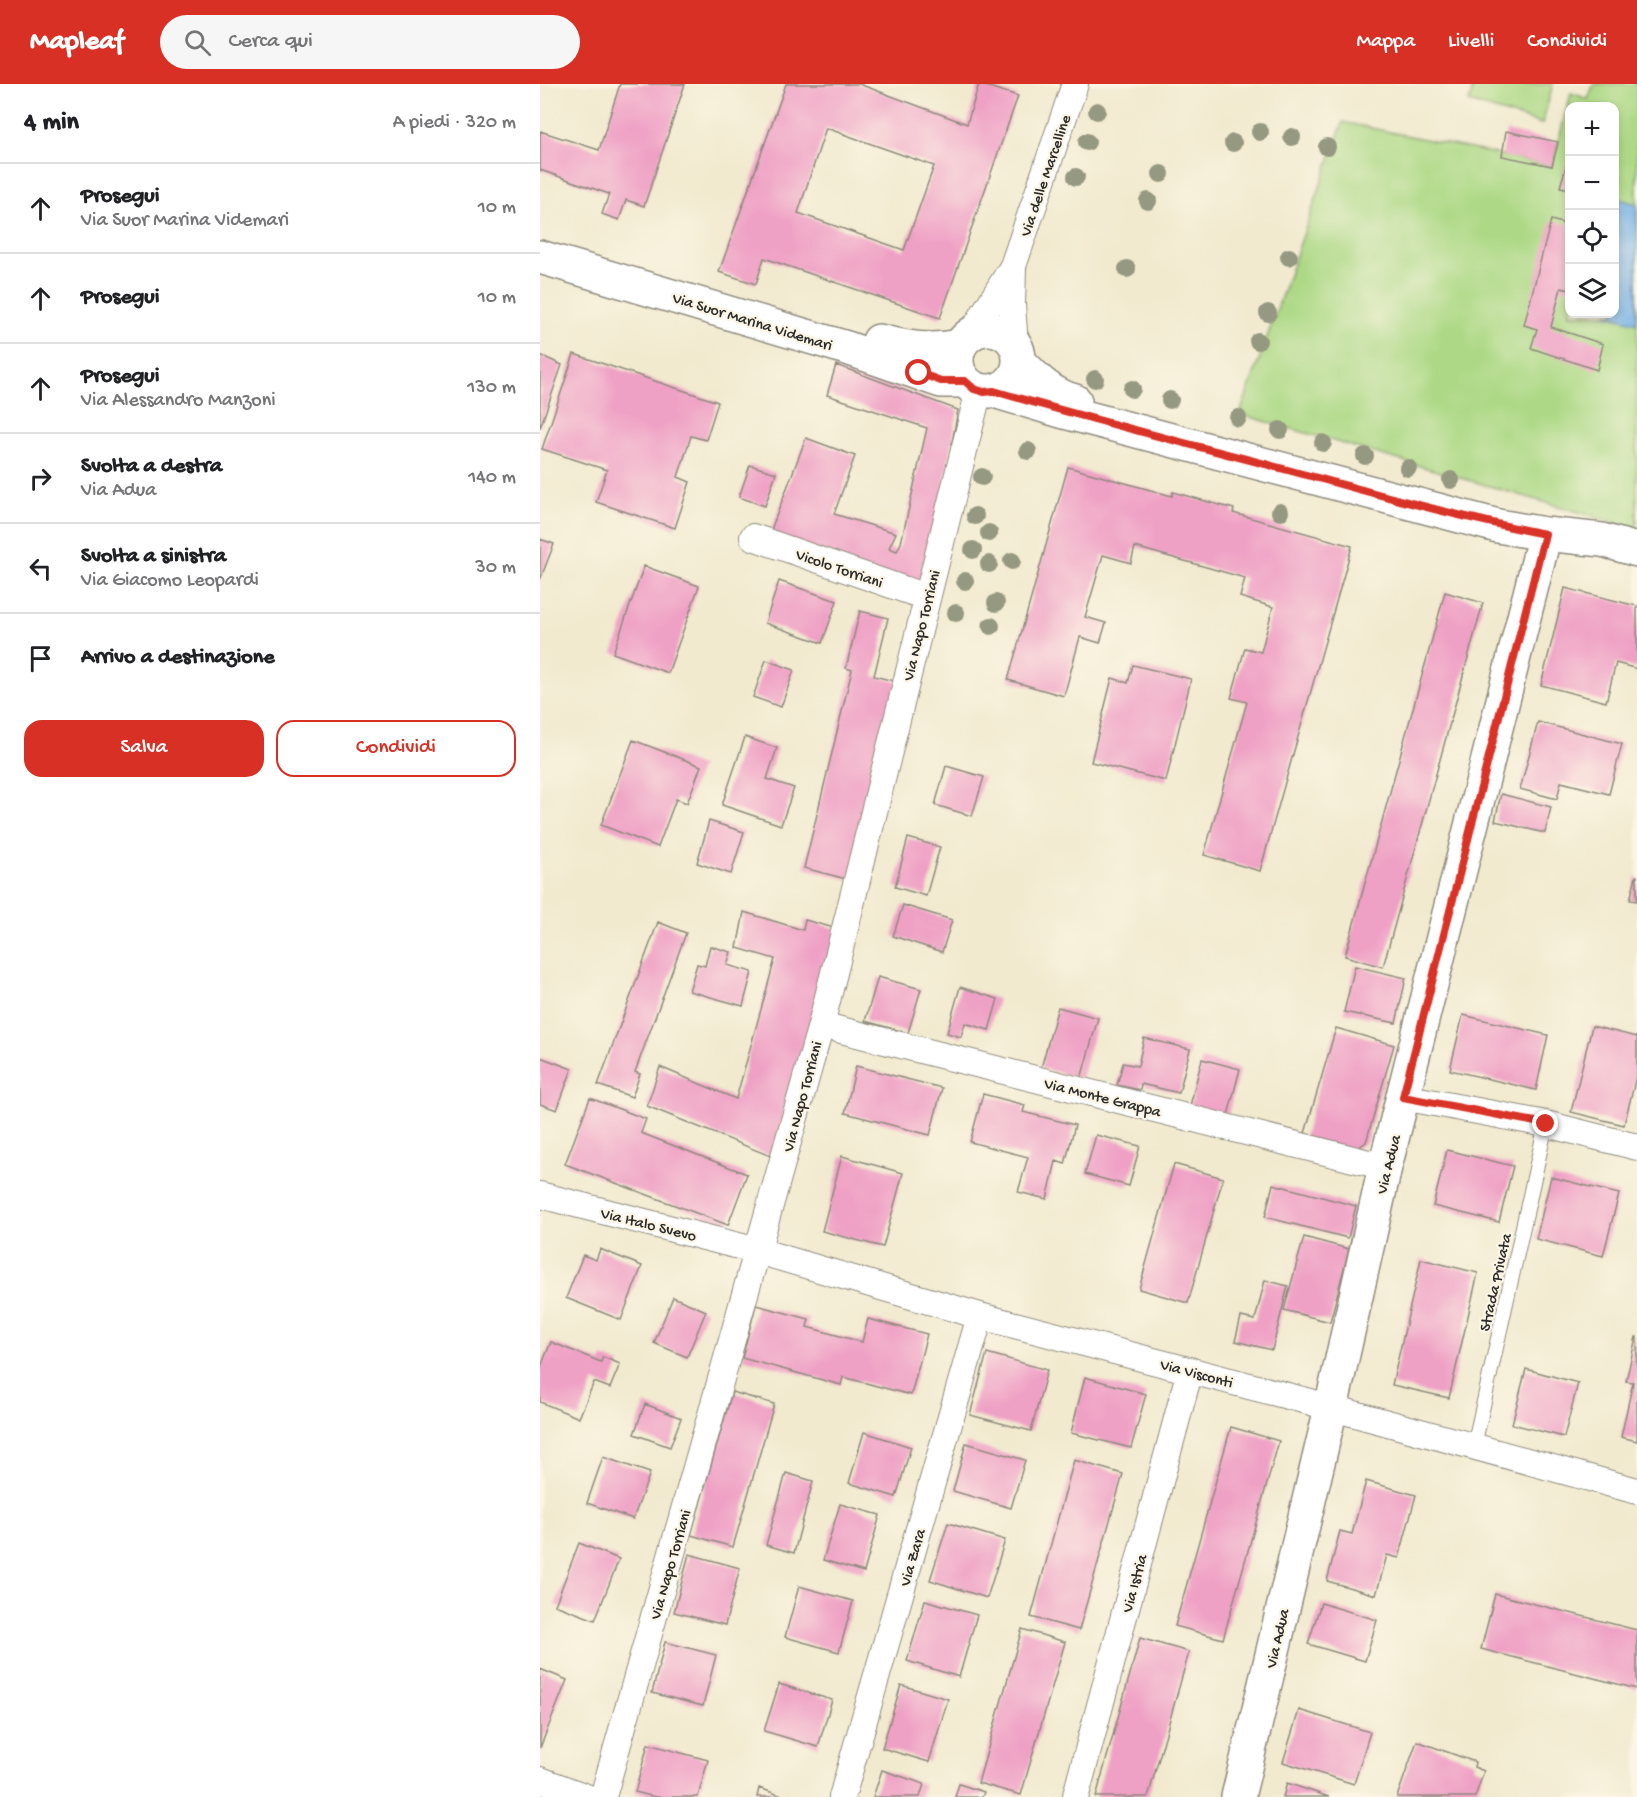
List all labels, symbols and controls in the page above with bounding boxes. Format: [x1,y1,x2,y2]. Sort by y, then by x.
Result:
search box [160,15,580,69]
text: Mapleaf [30,26,124,59]
icon: search [181,26,214,59]
text: Cerca qui [229,29,313,55]
text: Mappa [1356,30,1415,55]
text: Livelli [1448,30,1494,55]
text: Condividi [1527,30,1607,55]
map controls [1565,102,1619,318]
button: + [1565,102,1619,156]
text: 4 min [24,108,79,139]
text: A piedi · 320 m [393,112,516,135]
street label: Via delle Marcelline [1017,112,1077,240]
button: − [1565,156,1619,210]
text: Prosegui [81,184,159,210]
icon: ahead [24,192,57,225]
text: 10 m [478,197,516,220]
text: Via Suor Marina Videmari [81,210,289,233]
button: locate [1565,210,1619,264]
button: layers [1565,264,1619,318]
icon: ahead [24,282,57,315]
text: Prosegui [81,285,159,311]
text: 10 m [478,287,516,310]
street label: Via Suor Marina Videmari [669,290,834,357]
route start [905,359,931,385]
text: Prosegui [81,364,159,390]
icon: ahead [24,372,57,405]
text: 130 m [467,377,516,400]
text: Via Alessandro Manzoni [81,390,276,413]
text: Svolta a destra [81,454,222,480]
icon: right [24,462,57,495]
text: 140 m [468,467,516,490]
text: Via Adua [81,480,156,503]
text: Svolta a sinistra [81,544,226,570]
street label: Vicolo Torriani [792,546,885,594]
icon: left [24,552,57,585]
text: 30 m [475,557,516,580]
street label: Via Napo Torriani [900,568,946,684]
text: Via Giacomo Leopardi [81,570,259,593]
icon: arrive [24,642,57,675]
text: Arrivo a destinazione [81,645,275,671]
button: Salva [24,720,264,777]
button: Condividi [276,720,516,777]
street label: Via Napo Torriani [780,1040,828,1155]
street label: Via Monte Grappa [1041,1075,1164,1123]
route end [1532,1110,1558,1136]
street label: Via Adua [1374,1132,1407,1197]
street label: Via Italo Svevo [597,1205,698,1247]
street label: Strada Privata [1477,1231,1518,1334]
street label: Via Visconti [1157,1356,1235,1394]
street label: Via Napo Torriani [647,1508,697,1623]
street label: Via Zara [897,1526,932,1590]
street label: Via Istria [1119,1552,1154,1616]
street label: Via Adua [1263,1606,1296,1671]

